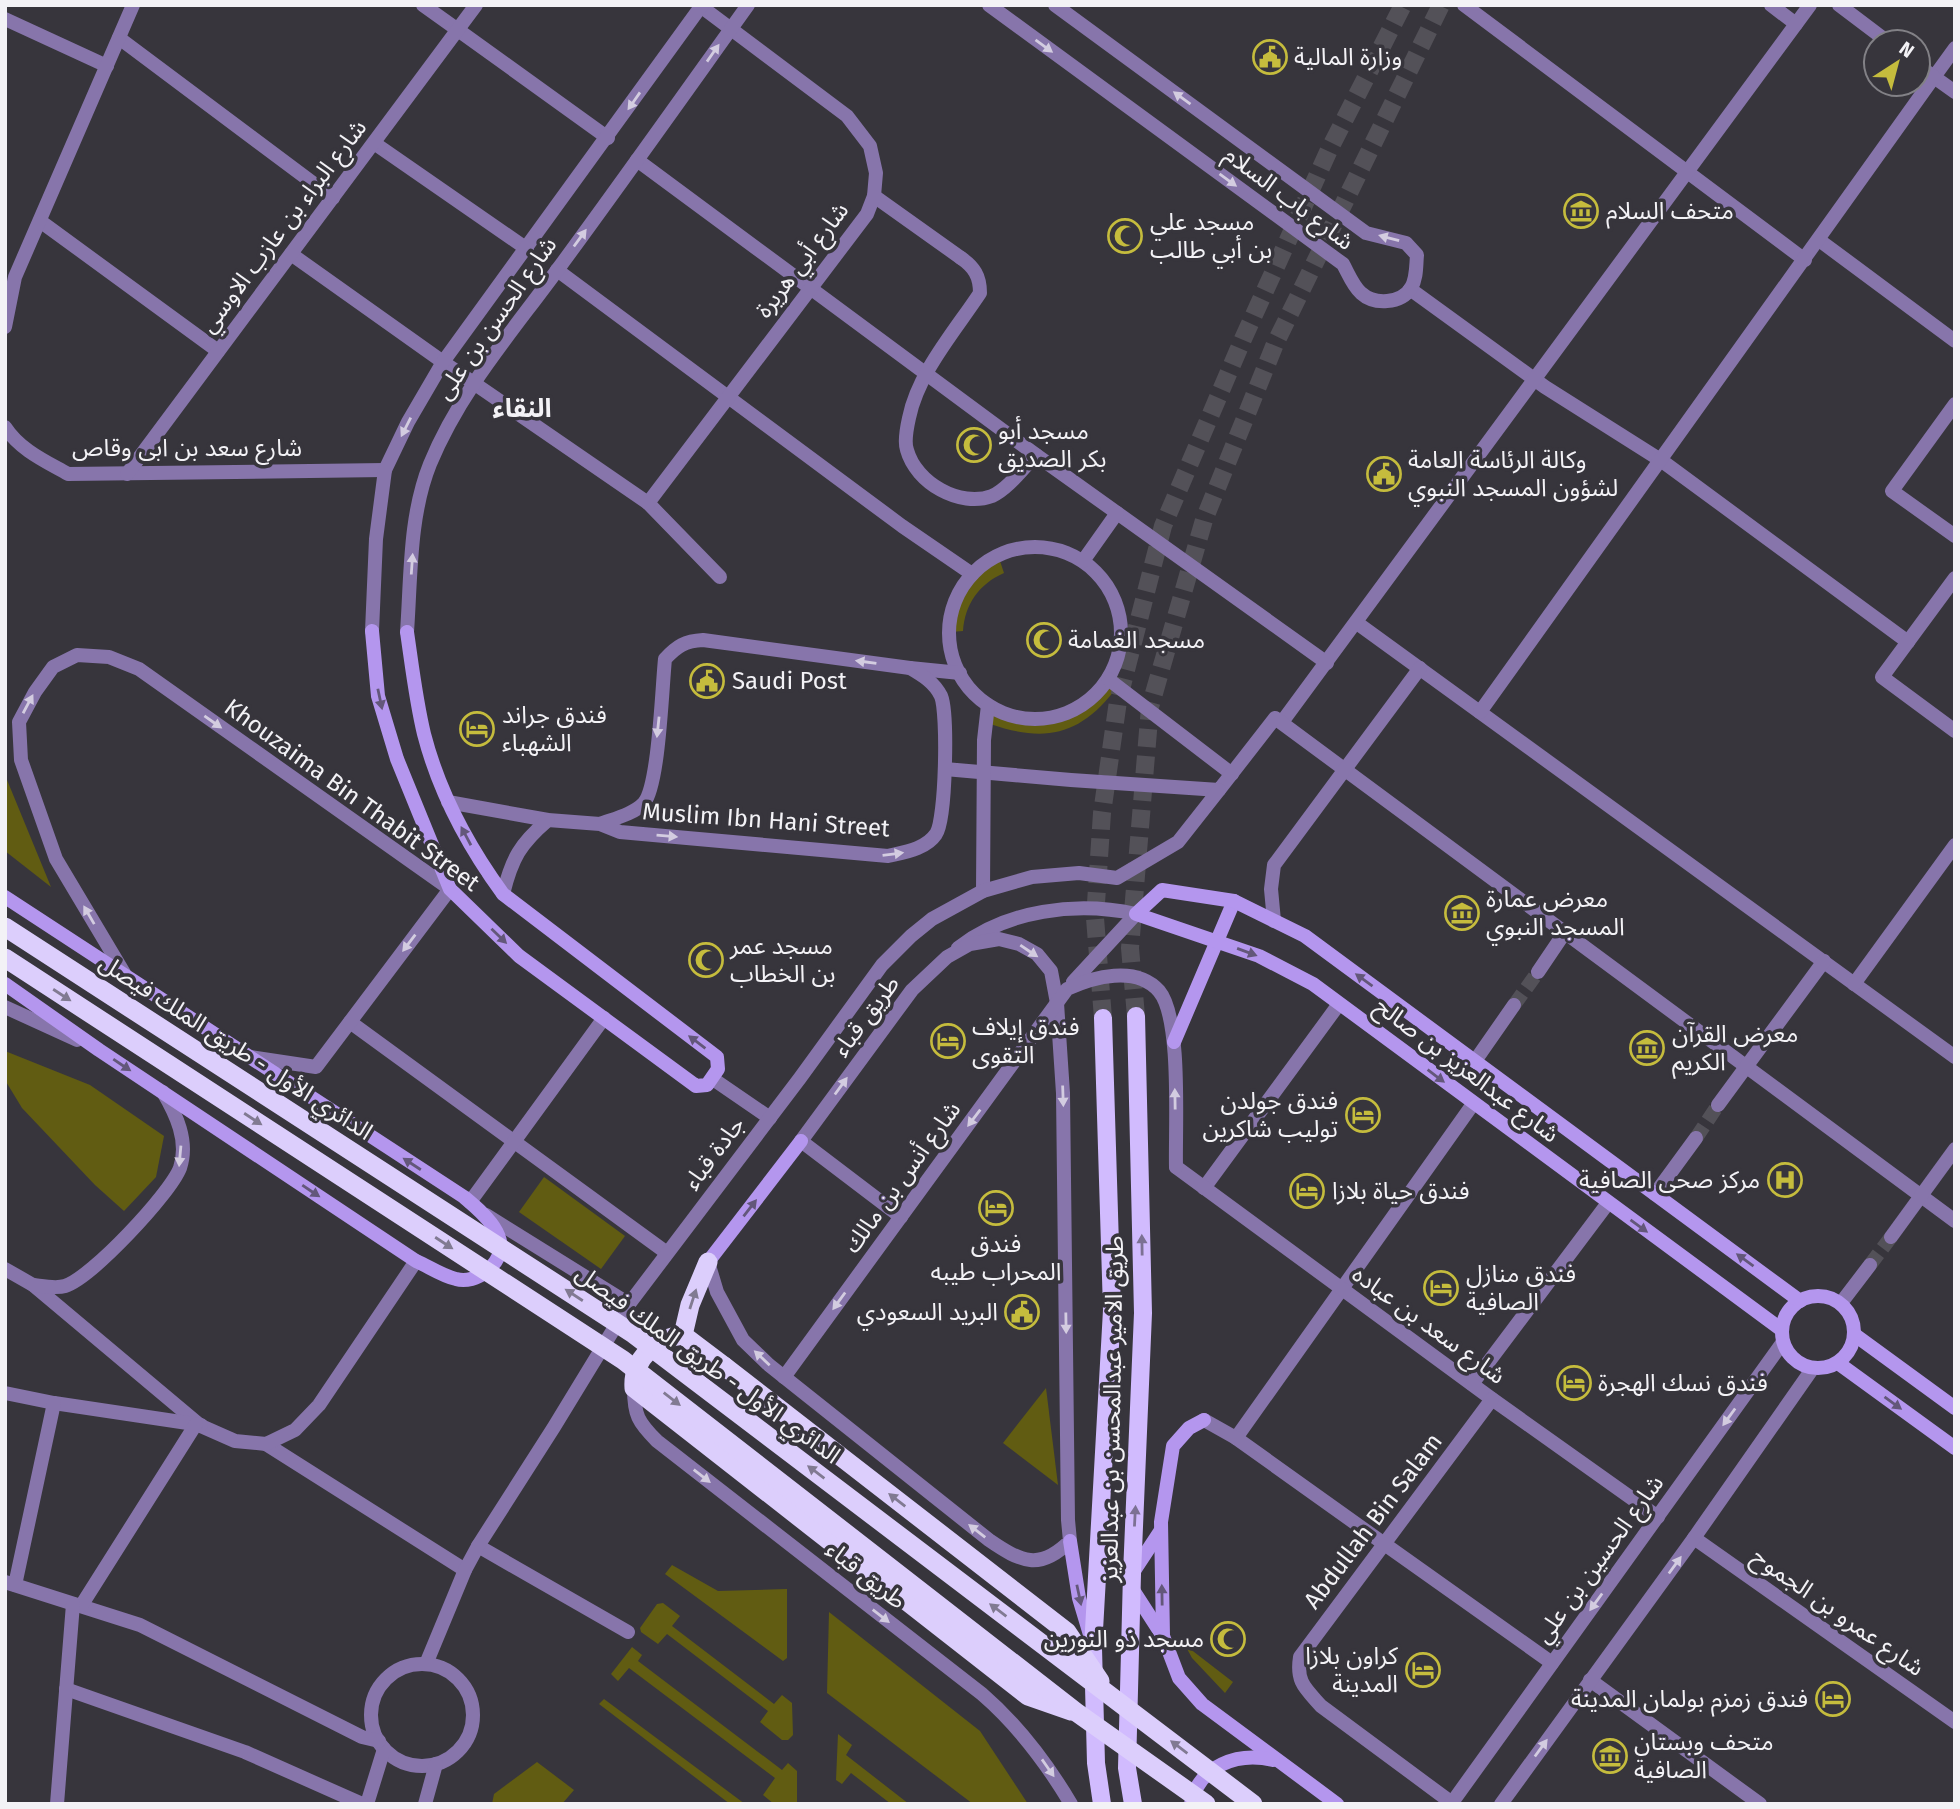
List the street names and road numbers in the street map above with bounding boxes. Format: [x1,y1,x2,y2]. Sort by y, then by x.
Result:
street label: شارع البراء بن عازب الاوسي [194,114,376,341]
street label: شارع باب السلام [1216,140,1359,259]
street label: شارع أبي هريرة [748,196,858,326]
street label: شارع الحسن بن على [429,231,565,406]
street label: شارع سعد بن ابى وقاص [72,434,302,465]
street label: Khouzaima Bin Thabit Street [219,693,485,897]
street label: Muslim Ibn Hani Street [641,797,891,843]
street label: الدائري الأول - طريق الملك فيصل [92,948,378,1150]
street label: طريق قباء [827,970,906,1062]
street label: شارع عبدالعزيز بن صالح [1368,992,1565,1151]
street label: شارع أنس بن مالك [836,1095,969,1260]
street label: جادة قباء [677,1111,751,1195]
street label: طريق الامير عبدالمحسن بن عبدالعزيز [1095,1235,1130,1584]
street label: الدائري الأول - طريق الملك فيصل [568,1259,846,1473]
street label: شارع سعد بن عباده [1345,1260,1511,1392]
street label: Abdullah Bin Salam [1298,1428,1448,1614]
street label: شارع الحسين بن علي [1529,1470,1673,1651]
street label: طريق قباء [820,1535,912,1616]
street label: شارع عمرو بن الجموح [1745,1542,1930,1684]

